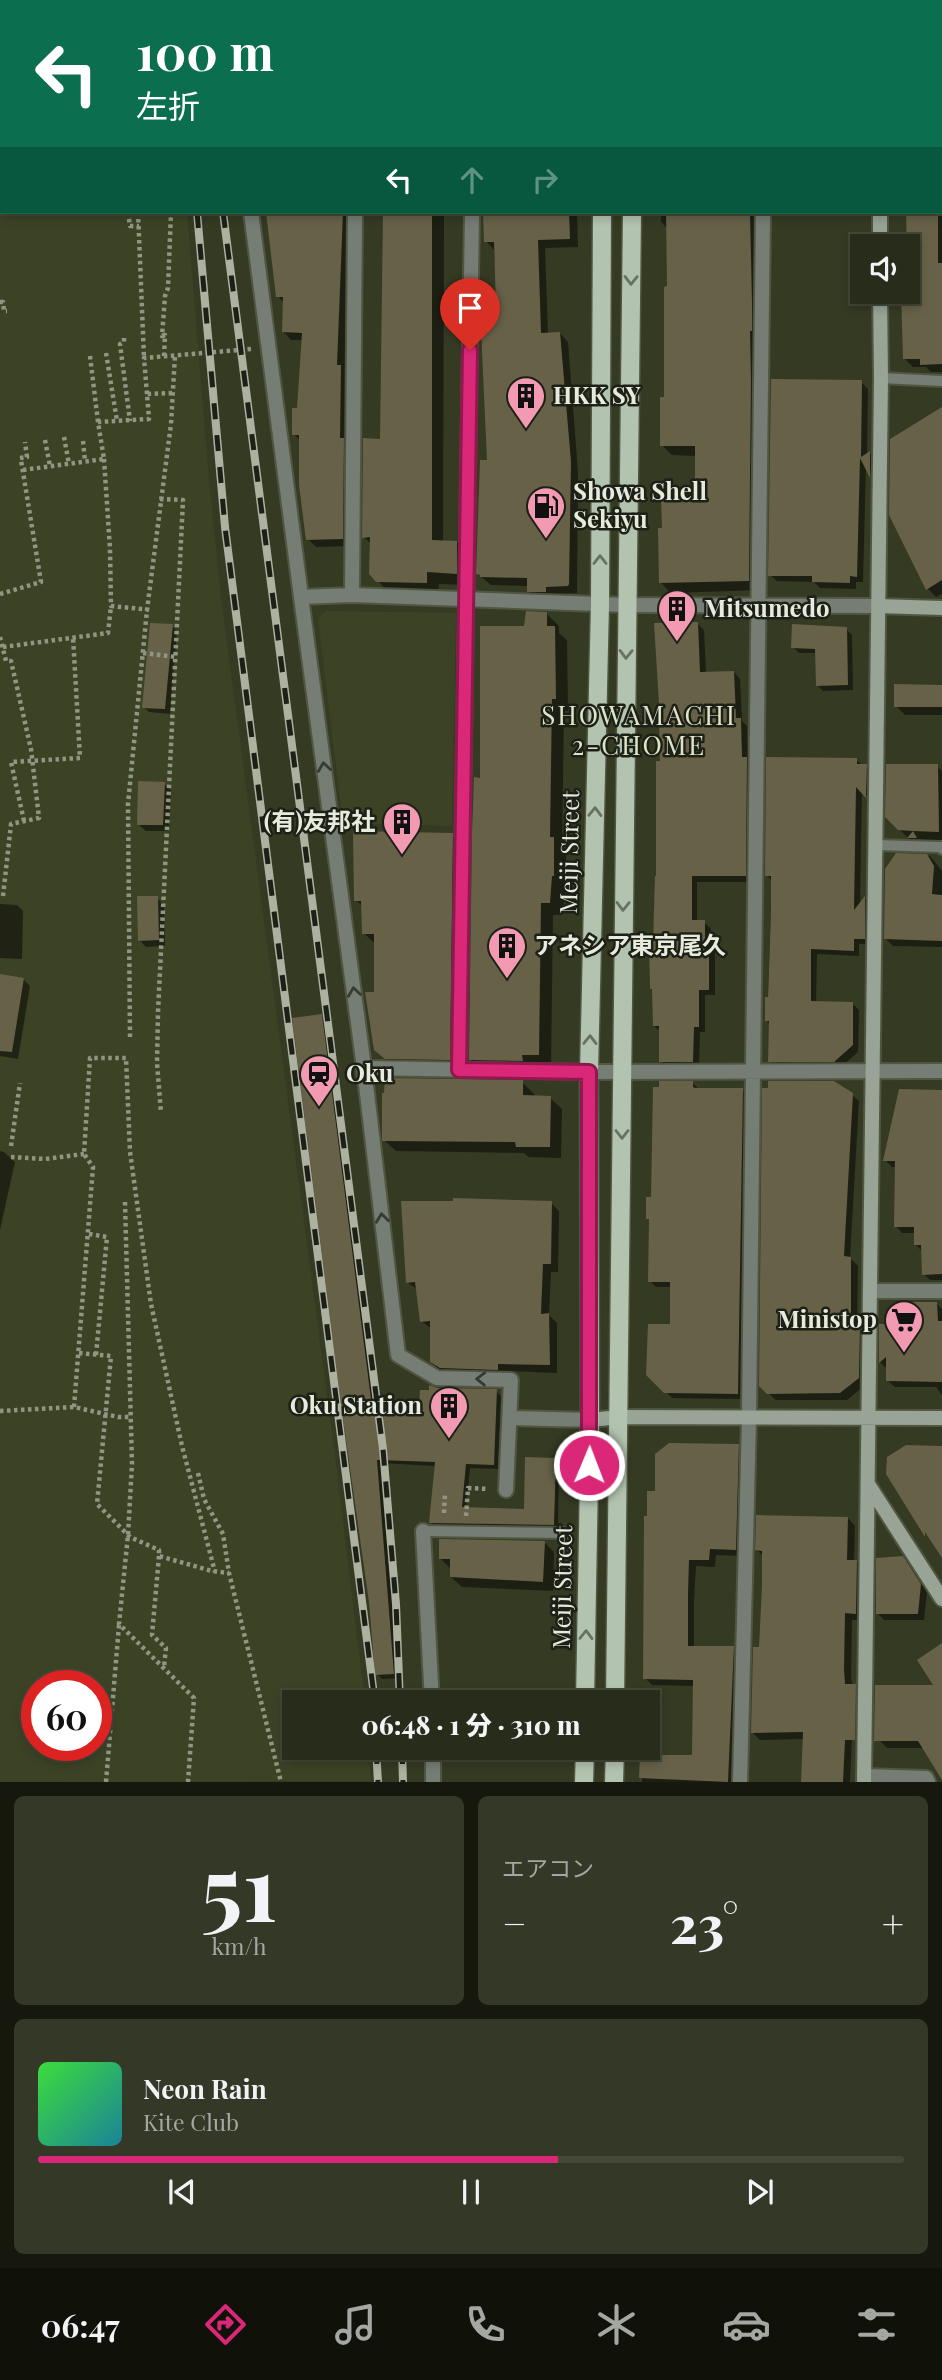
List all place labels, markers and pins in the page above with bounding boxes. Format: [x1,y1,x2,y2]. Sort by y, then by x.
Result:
pin [440,278,500,350]
building icon: HKK SY [505,375,547,430]
place label: HKK SY [553,378,641,410]
place label: Showa Shell Sekiyu [573,474,707,534]
fuel station icon: Showa Shell Sekiyu [525,485,567,540]
building icon: Mitsumedo [656,588,698,643]
place label: Mitsumedo [704,591,830,623]
building icon: (有)友邦社 [381,801,423,856]
place label: (有)友邦社 [264,804,375,836]
building icon: アネシア東京尾久 [486,925,528,980]
place label: アネシア東京尾久 [534,928,726,960]
station icon: Oku [298,1053,340,1108]
place label: Oku [346,1056,394,1088]
supermarket icon: Ministop [883,1299,925,1354]
place label: Ministop [777,1302,877,1334]
building icon: Oku Station [428,1385,470,1440]
place label: Oku Station [290,1388,422,1420]

